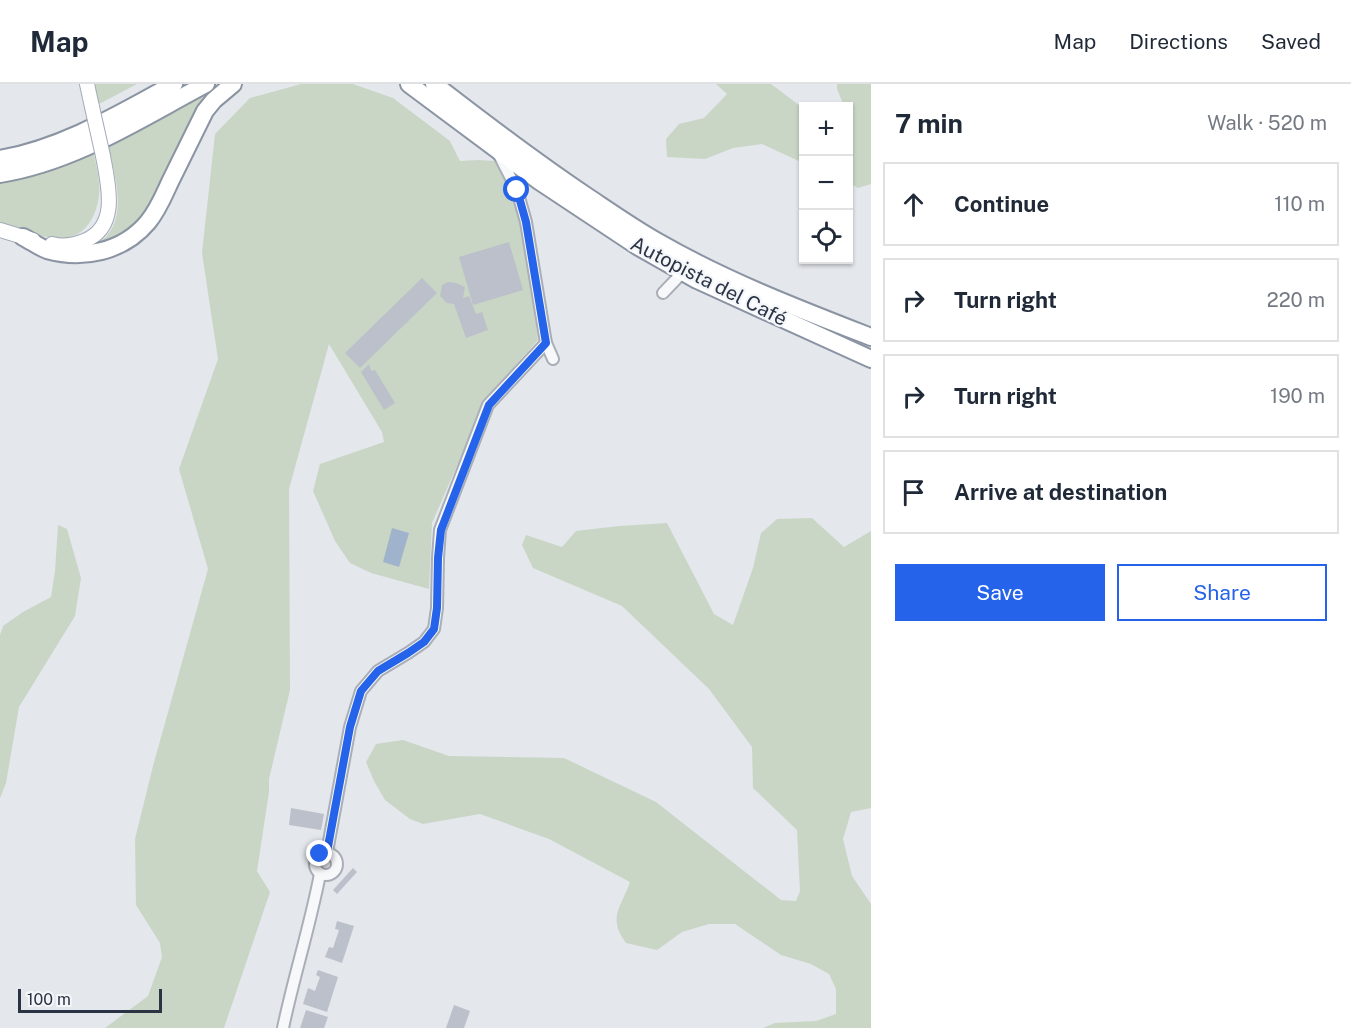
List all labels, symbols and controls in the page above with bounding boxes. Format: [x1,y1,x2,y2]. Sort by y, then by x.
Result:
text: Map [30,25,89,58]
text: Map [1054,29,1096,54]
text: Directions [1129,29,1228,54]
text: Saved [1261,29,1321,54]
map controls [799,102,853,264]
button: + [799,102,853,156]
text: 7 min [895,108,963,139]
text: Walk · 520 m [1207,111,1327,135]
button: − [799,156,853,210]
route start [503,176,529,202]
icon: ahead [897,188,930,221]
text: Continue [954,191,1049,217]
text: 110 m [1274,192,1325,216]
button: locate [799,210,853,264]
street label: Autopista del Café [627,231,791,331]
icon: right [897,284,930,317]
text: Turn right [954,287,1057,313]
text: 220 m [1267,288,1325,312]
icon: right [897,380,930,413]
text: Turn right [954,383,1057,409]
text: 190 m [1270,384,1325,408]
icon: arrive [897,476,930,509]
text: Arrive at destination [954,479,1167,505]
button: Save [895,564,1105,621]
button: Share [1117,564,1327,621]
route end [306,840,332,866]
scale bar [18,986,162,1014]
text: 100 m [27,990,71,1009]

